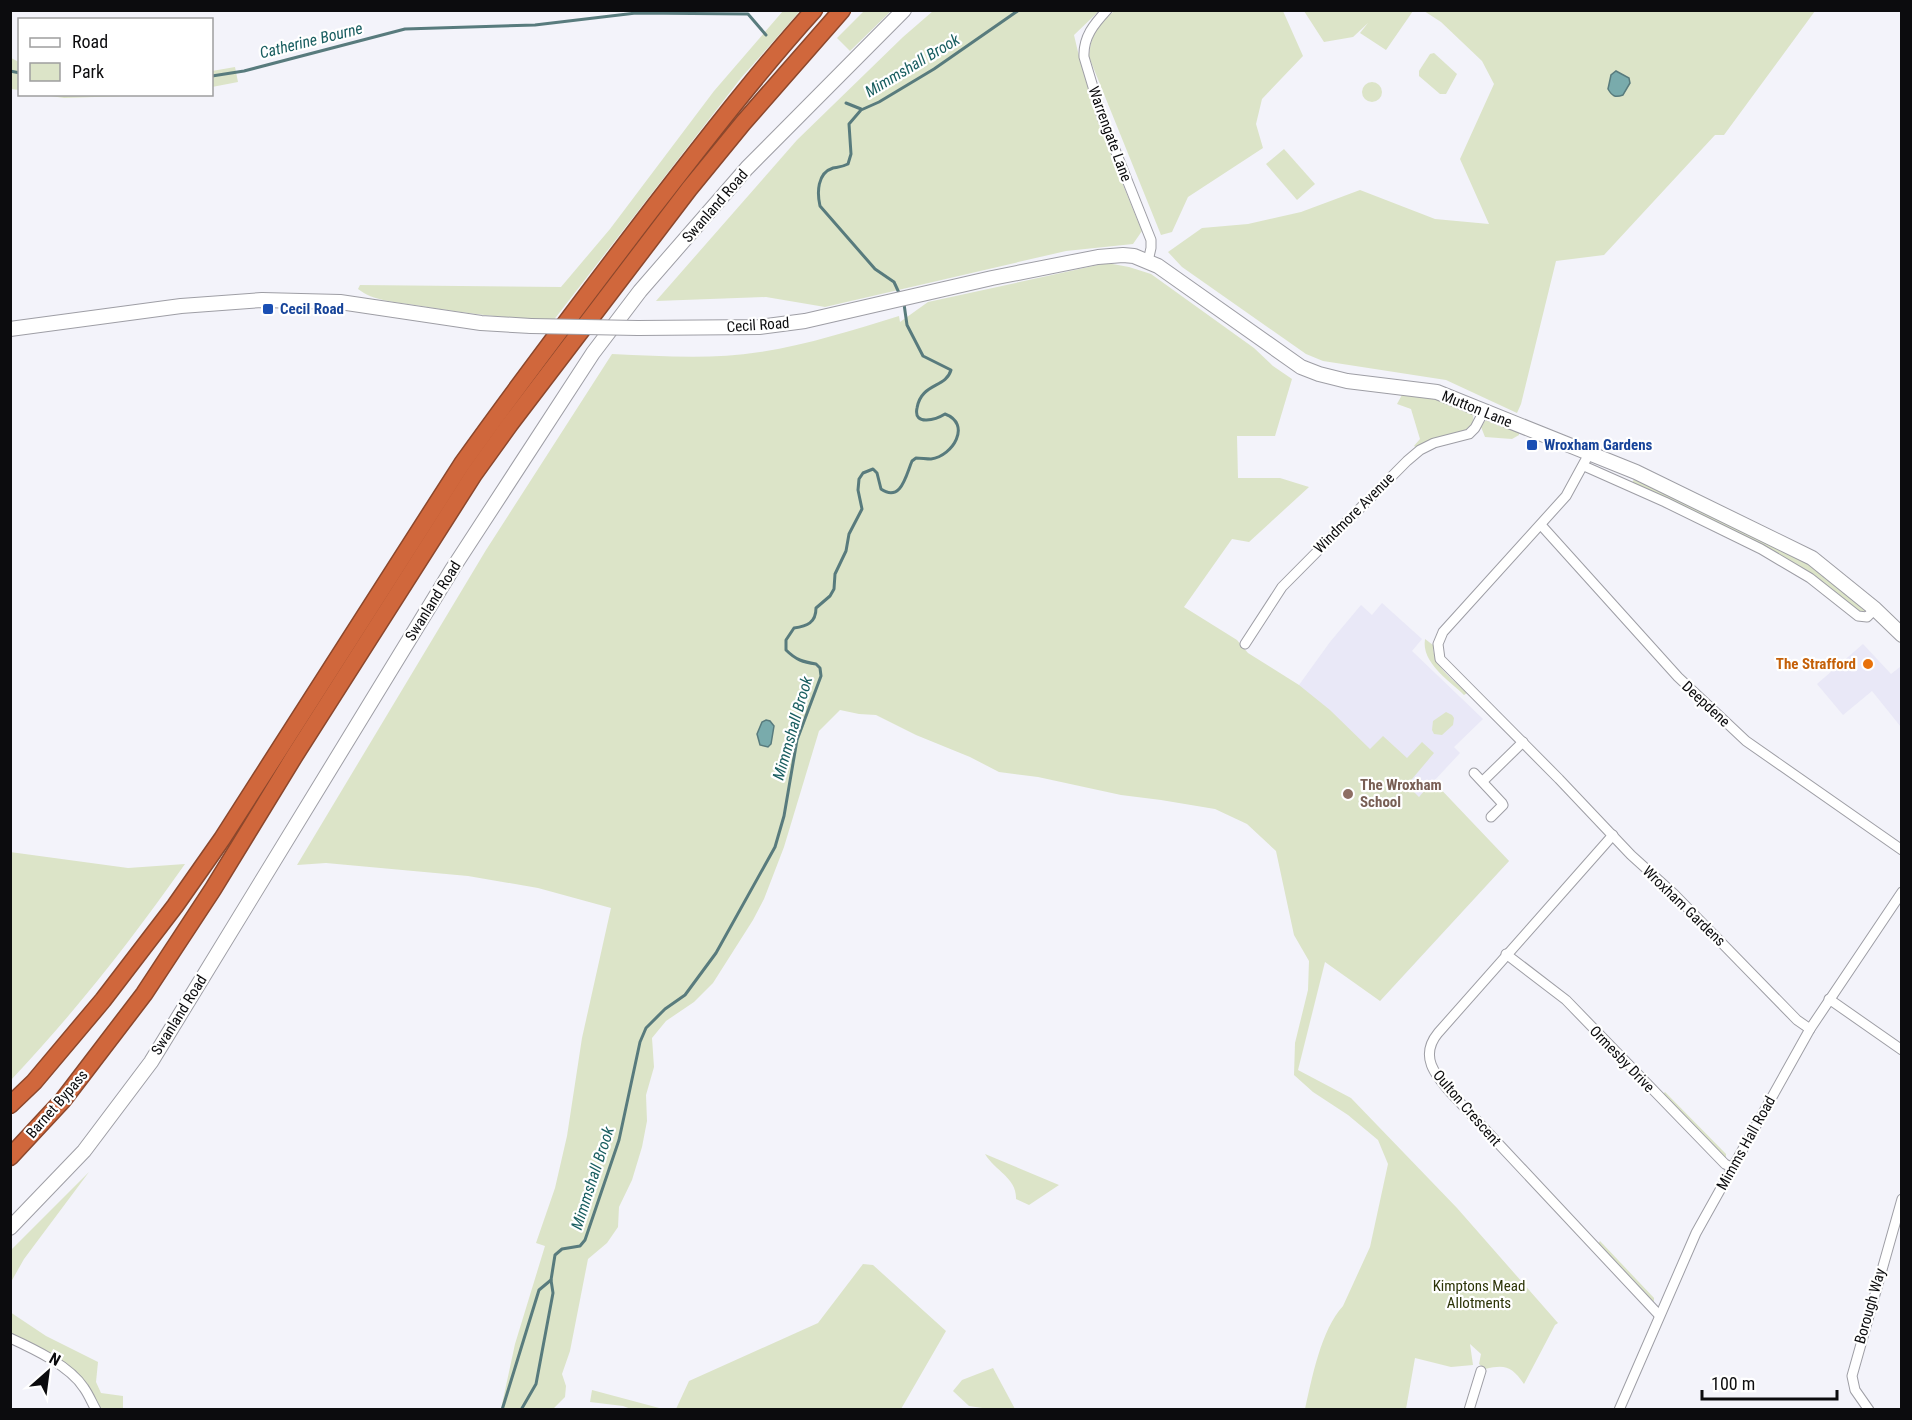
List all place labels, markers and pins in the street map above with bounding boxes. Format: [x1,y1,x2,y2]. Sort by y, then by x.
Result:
place label: Cecil Road [280,300,344,318]
marker: Cecil Road [261,302,275,316]
place label: Wroxham Gardens [1544,436,1653,454]
marker: Wroxham Gardens [1525,438,1539,452]
place label: The Strafford [1776,655,1856,673]
marker: The Strafford [1861,657,1875,671]
place label: The Wroxham School [1360,776,1442,811]
marker: The Wroxham School [1341,787,1355,801]

